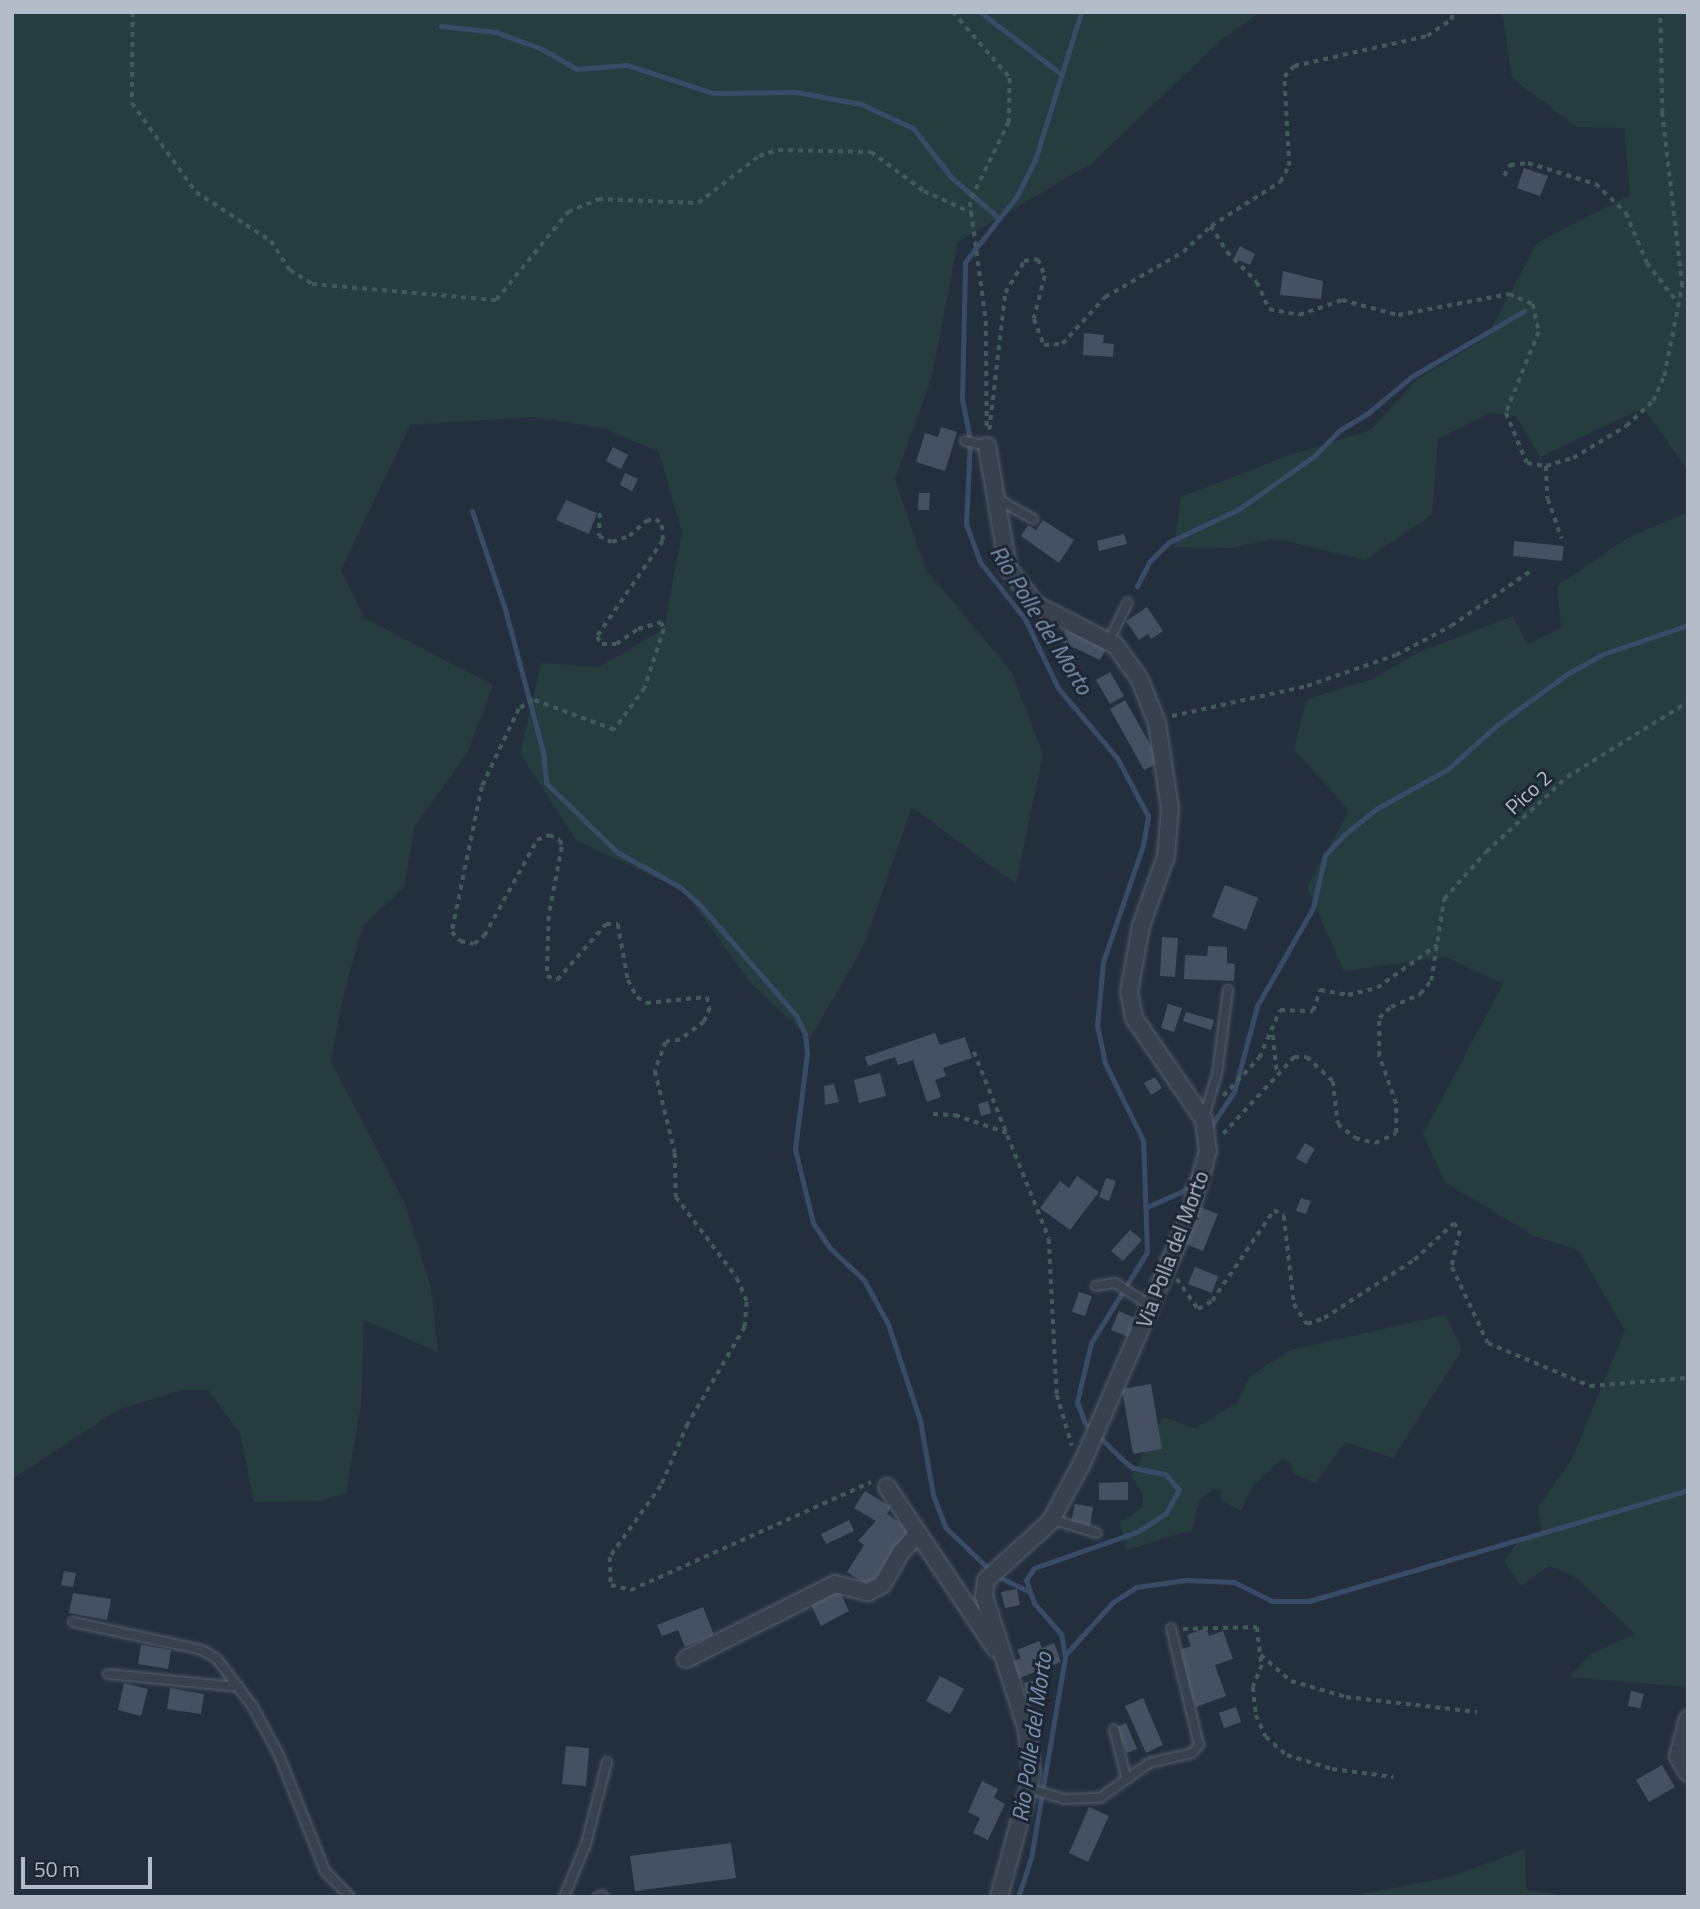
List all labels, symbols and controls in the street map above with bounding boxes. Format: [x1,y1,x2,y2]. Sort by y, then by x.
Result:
water label: Rio Polle del Morto [984,540,1098,700]
street label: Pico 2 [1500,765,1556,819]
street label: Via Polla del Morto [1131,1167,1213,1331]
water label: Rio Polle del Morto [1006,1650,1058,1824]
scale bar [24,1842,156,1886]
text: 50 m [34,1853,80,1885]

